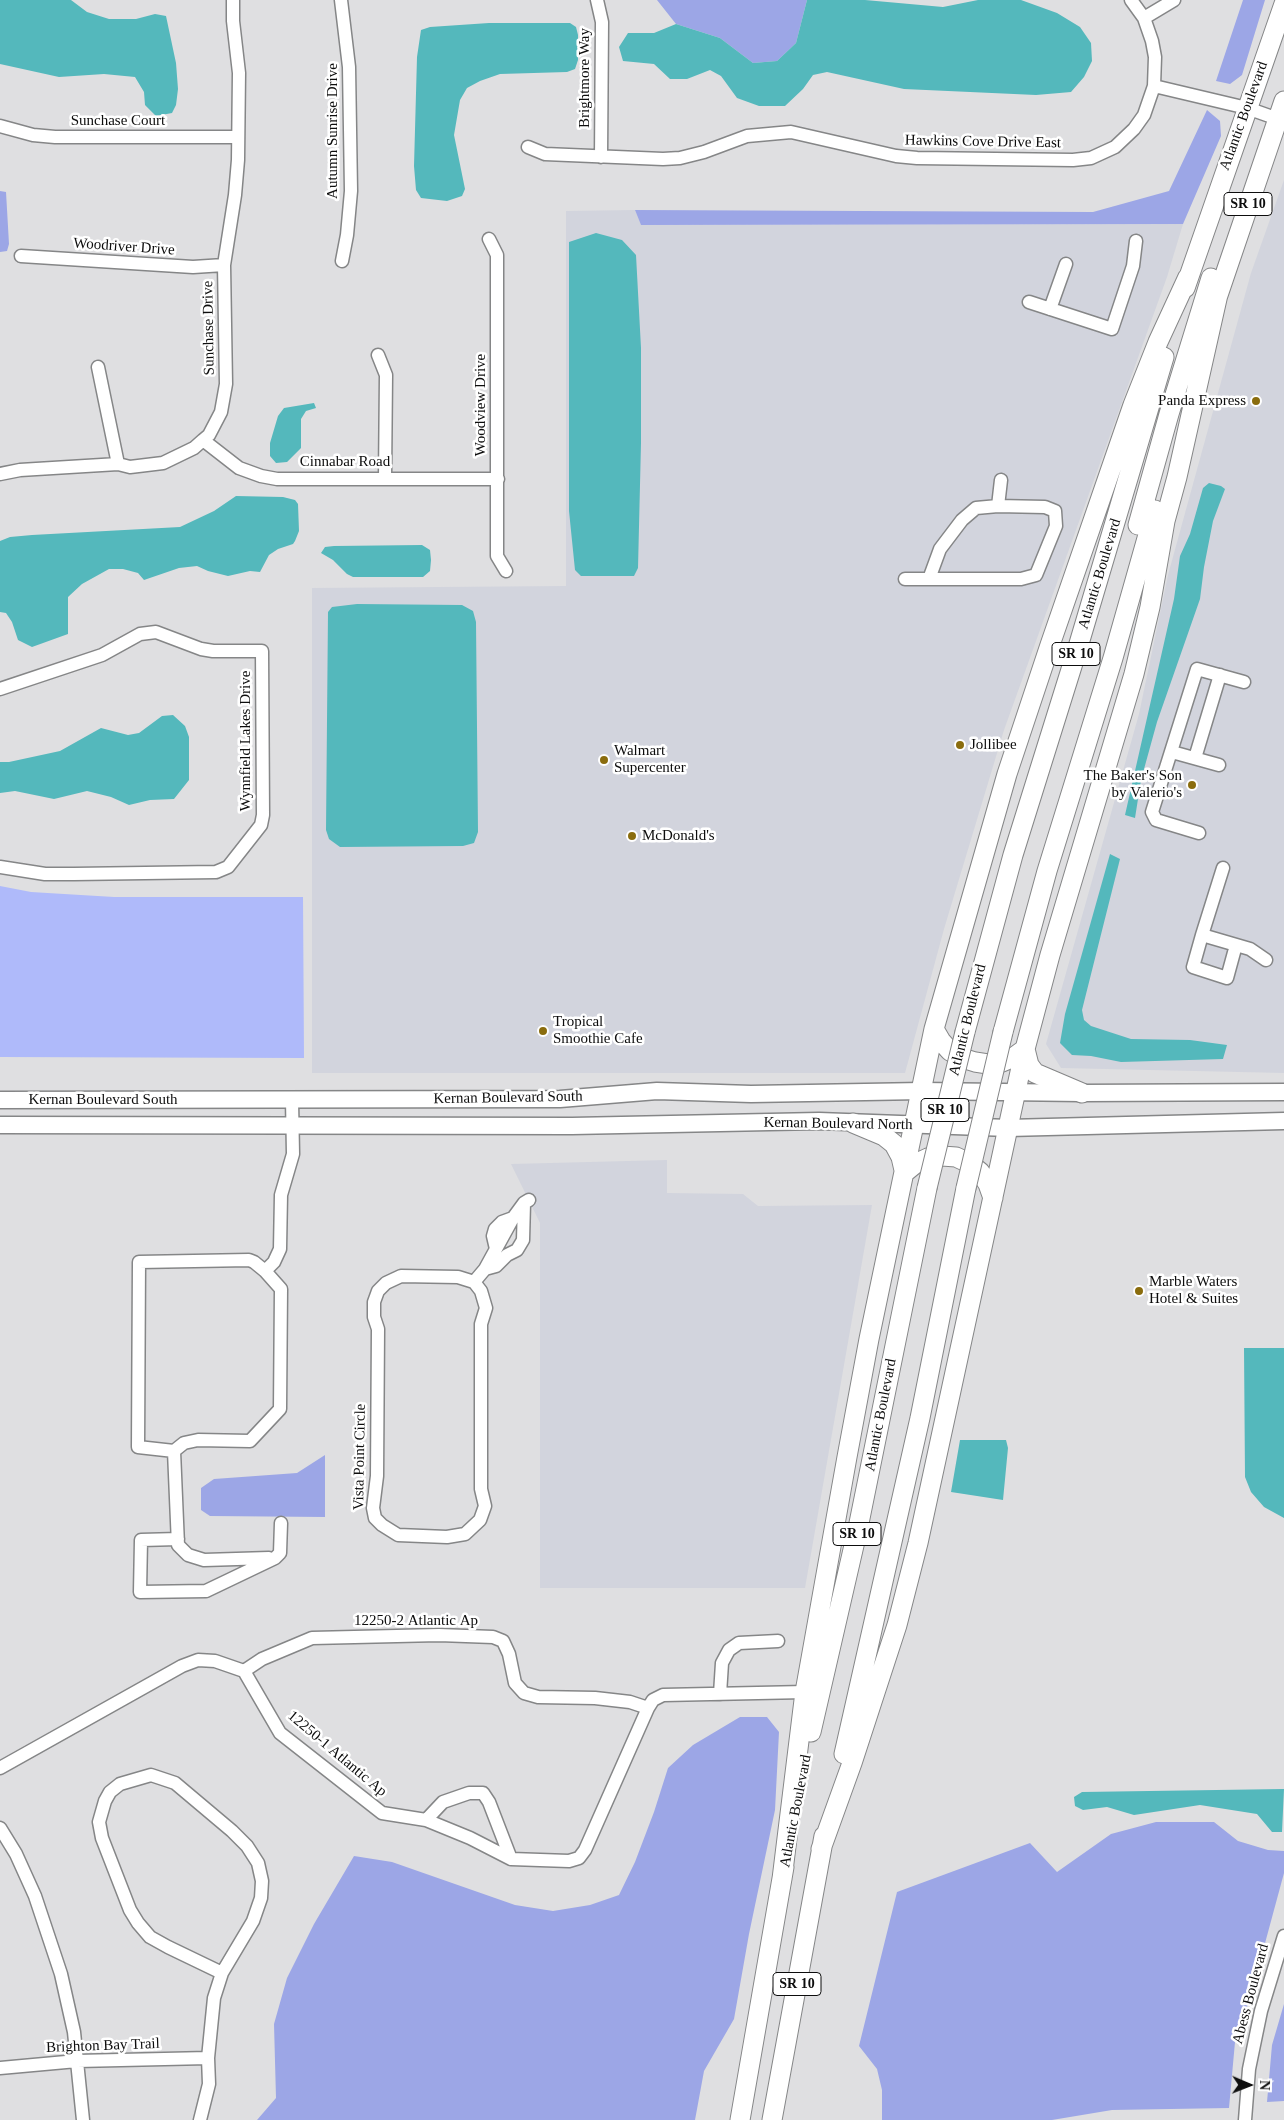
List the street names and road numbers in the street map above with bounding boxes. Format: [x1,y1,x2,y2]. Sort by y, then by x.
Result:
street label: Brightmore Way [576,28,594,128]
street label: Atlantic Boulevard [1216,59,1272,173]
street label: Autumn Sunrise Drive [324,63,342,199]
street label: Sunchase Court [71,112,165,130]
street label: Hawkins Cove Drive East [905,132,1061,152]
road number: SR 10 [1224,192,1272,215]
street label: Woodriver Drive [73,234,175,260]
street label: Sunchase Drive [199,281,219,375]
street label: Woodview Drive [472,354,490,456]
street label: Cinnabar Road [300,453,390,471]
street label: Atlantic Boulevard [1075,517,1125,631]
road number: SR 10 [1052,642,1100,666]
street label: Wynnfield Lakes Drive [237,671,255,811]
street label: Atlantic Boulevard [945,962,991,1078]
street label: Kernan Boulevard South [433,1088,583,1108]
street label: Kernan Boulevard South [28,1091,178,1109]
road number: SR 10 [921,1098,969,1122]
street label: Kernan Boulevard North [763,1114,913,1134]
street label: Atlantic Boulevard [861,1357,901,1473]
street label: Vista Point Circle [350,1404,370,1510]
road number: SR 10 [833,1522,881,1546]
street label: 12250-2 Atlantic Ap [354,1612,478,1630]
street label: 12250-1 Atlantic Ap [284,1707,390,1801]
street label: Atlantic Boulevard [776,1753,816,1869]
street label: Abess Boulevard [1229,1942,1273,2046]
road number: SR 10 [773,1972,821,1996]
street label: Brighton Bay Trail [46,2035,160,2057]

